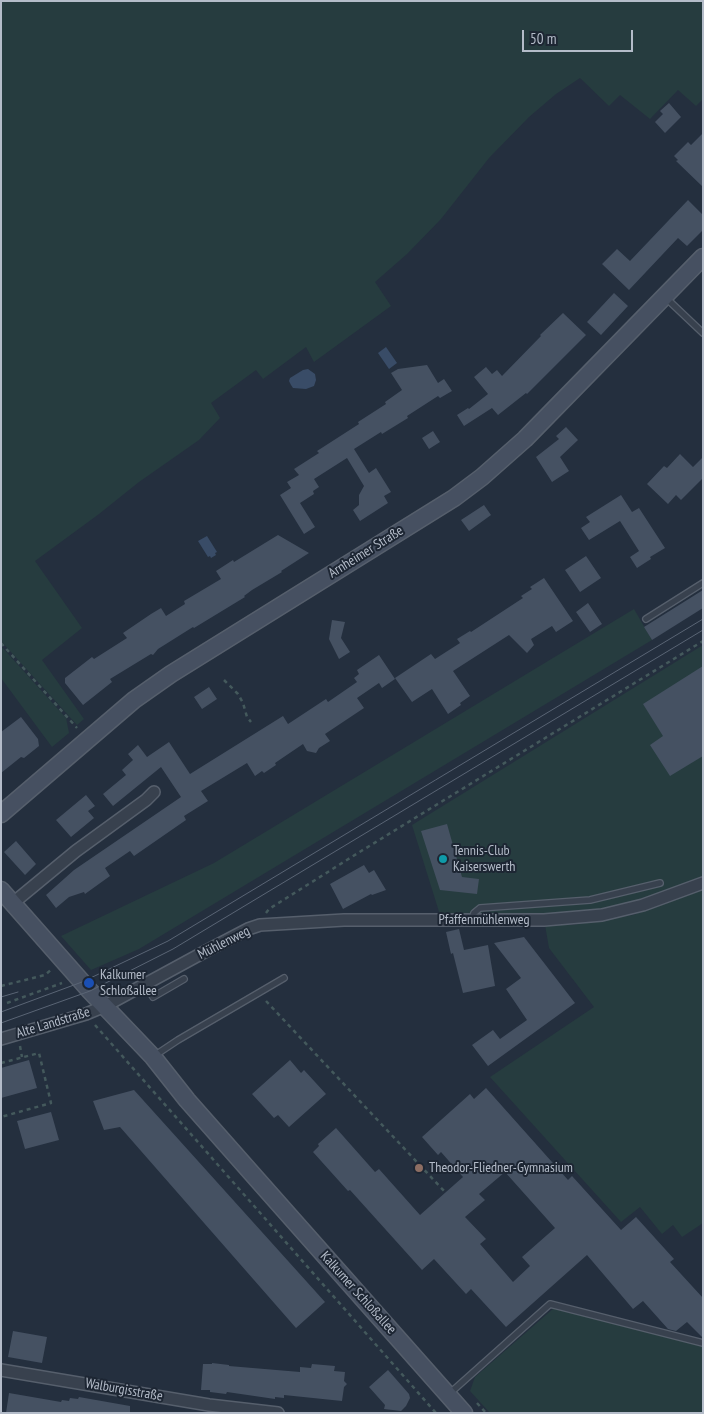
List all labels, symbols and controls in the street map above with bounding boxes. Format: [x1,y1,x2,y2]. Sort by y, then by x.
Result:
scale bar [524,20,635,52]
text: 50 m [530,29,556,48]
street label: Arnheimer Straße [325,522,407,582]
place label: Tennis-Club Kaiserswerth [453,843,515,876]
marker: Tennis-Club Kaiserswerth [437,853,449,865]
street label: Pfaffenmühlenweg [439,912,529,928]
street label: Mühlenweg [195,923,253,963]
place label: Kalkumer Schloßallee [100,967,157,1000]
marker: Kalkumer Schloßallee [82,976,96,990]
street label: Alte Landstraße [14,1004,92,1042]
place label: Theodor-Fliedner-Gymnasium [429,1160,573,1176]
marker: Theodor-Fliedner-Gymnasium [413,1162,425,1174]
street label: Kalkumer Schloßallee [316,1248,400,1338]
street label: Walburgisstraße [84,1375,164,1405]

